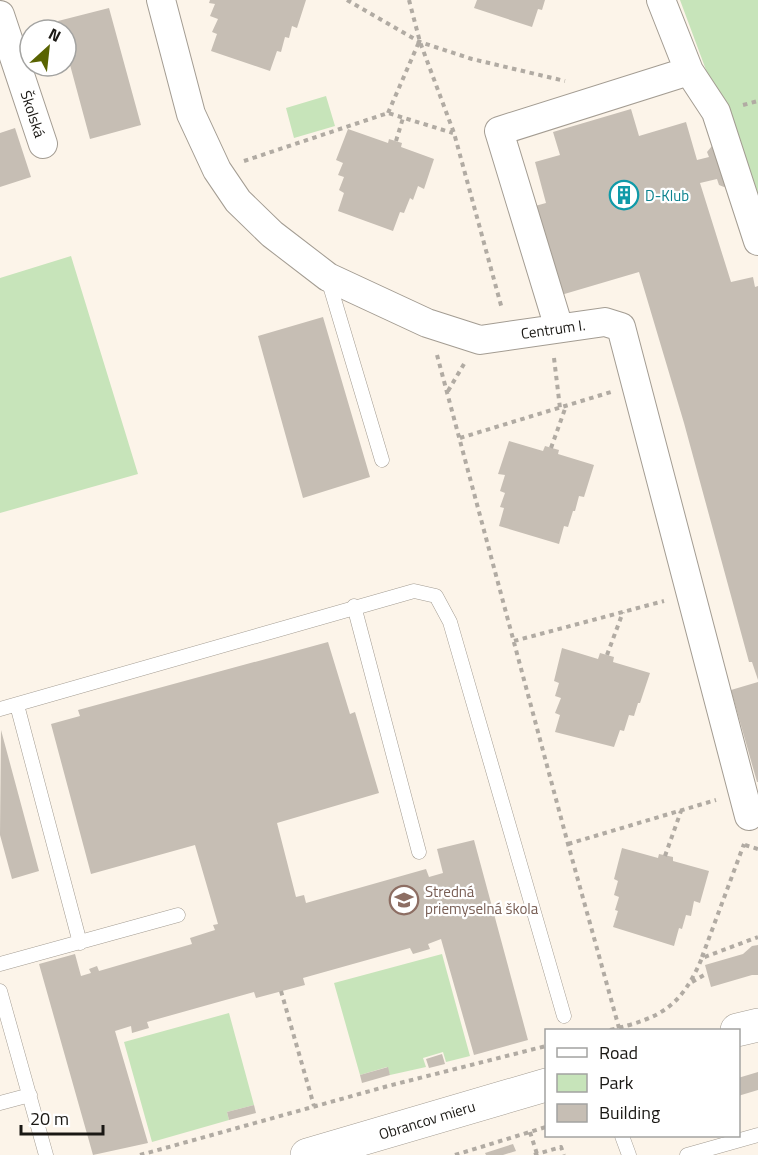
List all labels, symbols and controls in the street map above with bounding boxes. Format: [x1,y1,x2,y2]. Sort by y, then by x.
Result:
north arrow [18,18,78,78]
text: N [44,21,65,48]
street label: Školská [15,88,52,141]
building icon: D-Klub [608,179,640,211]
place label: D-Klub [645,184,689,207]
street label: Centrum I. [519,313,587,345]
place label: Stredná priemyselná škola [425,880,539,920]
school or university icon: Stredná priemyselná škola [388,884,420,916]
legend [545,1029,740,1137]
text: Road [599,1039,638,1066]
text: Park [599,1069,634,1096]
street label: Obrancov mieru [376,1094,478,1146]
scale bar [21,1098,104,1136]
text: Building [599,1099,660,1126]
text: 20 m [30,1105,69,1132]

